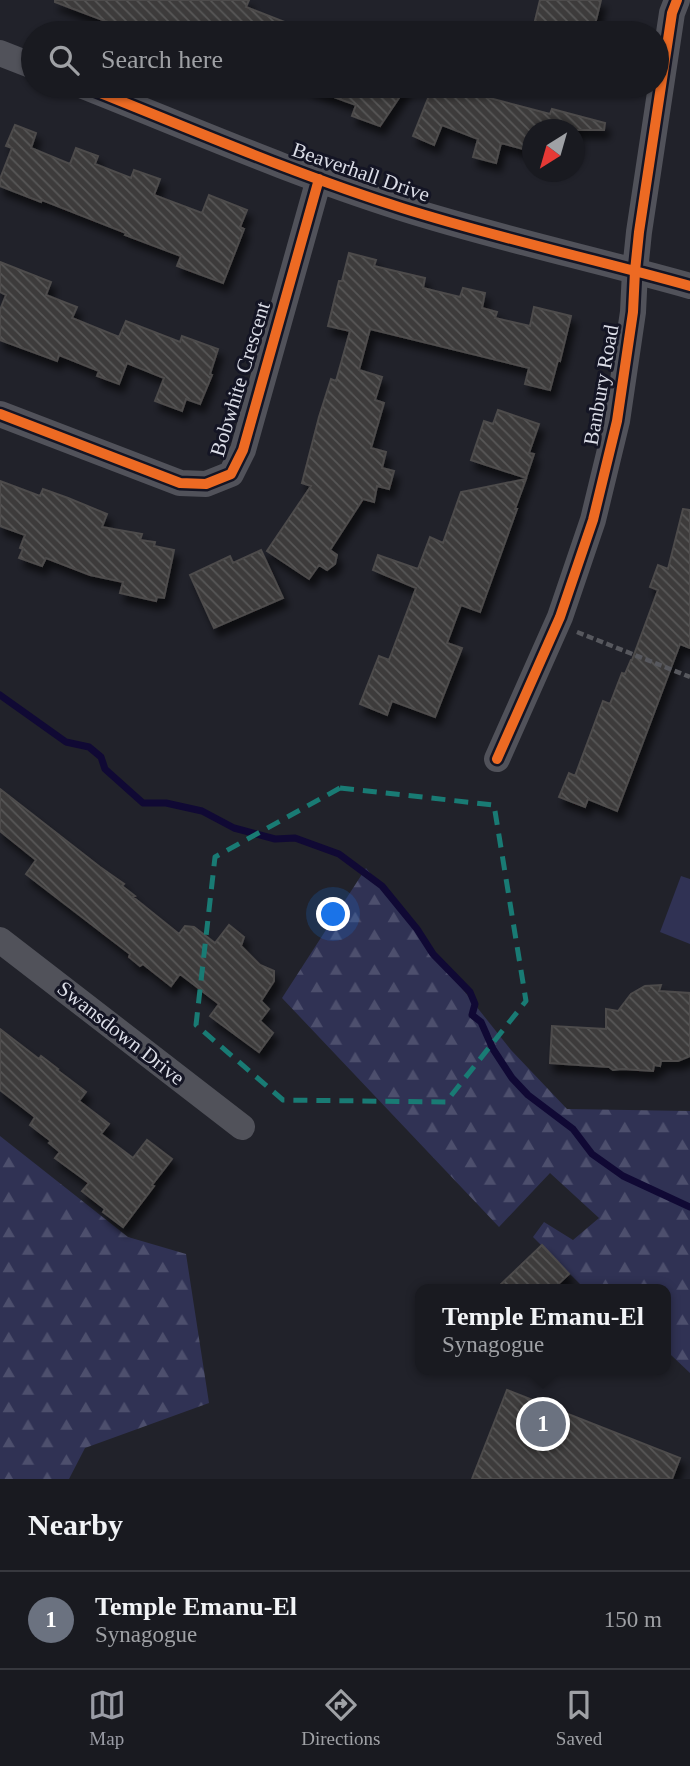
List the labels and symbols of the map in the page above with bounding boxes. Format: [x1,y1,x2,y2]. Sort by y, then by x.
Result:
north arrow [522,119,585,182]
street label: Beaverhall Drive [289,137,433,207]
street label: Bobwhite Crescent [205,299,275,459]
street label: Banbury Road [579,322,623,447]
your location [316,897,350,931]
street label: Swansdown Drive [53,976,189,1090]
pin: 1 [520,1398,566,1450]

